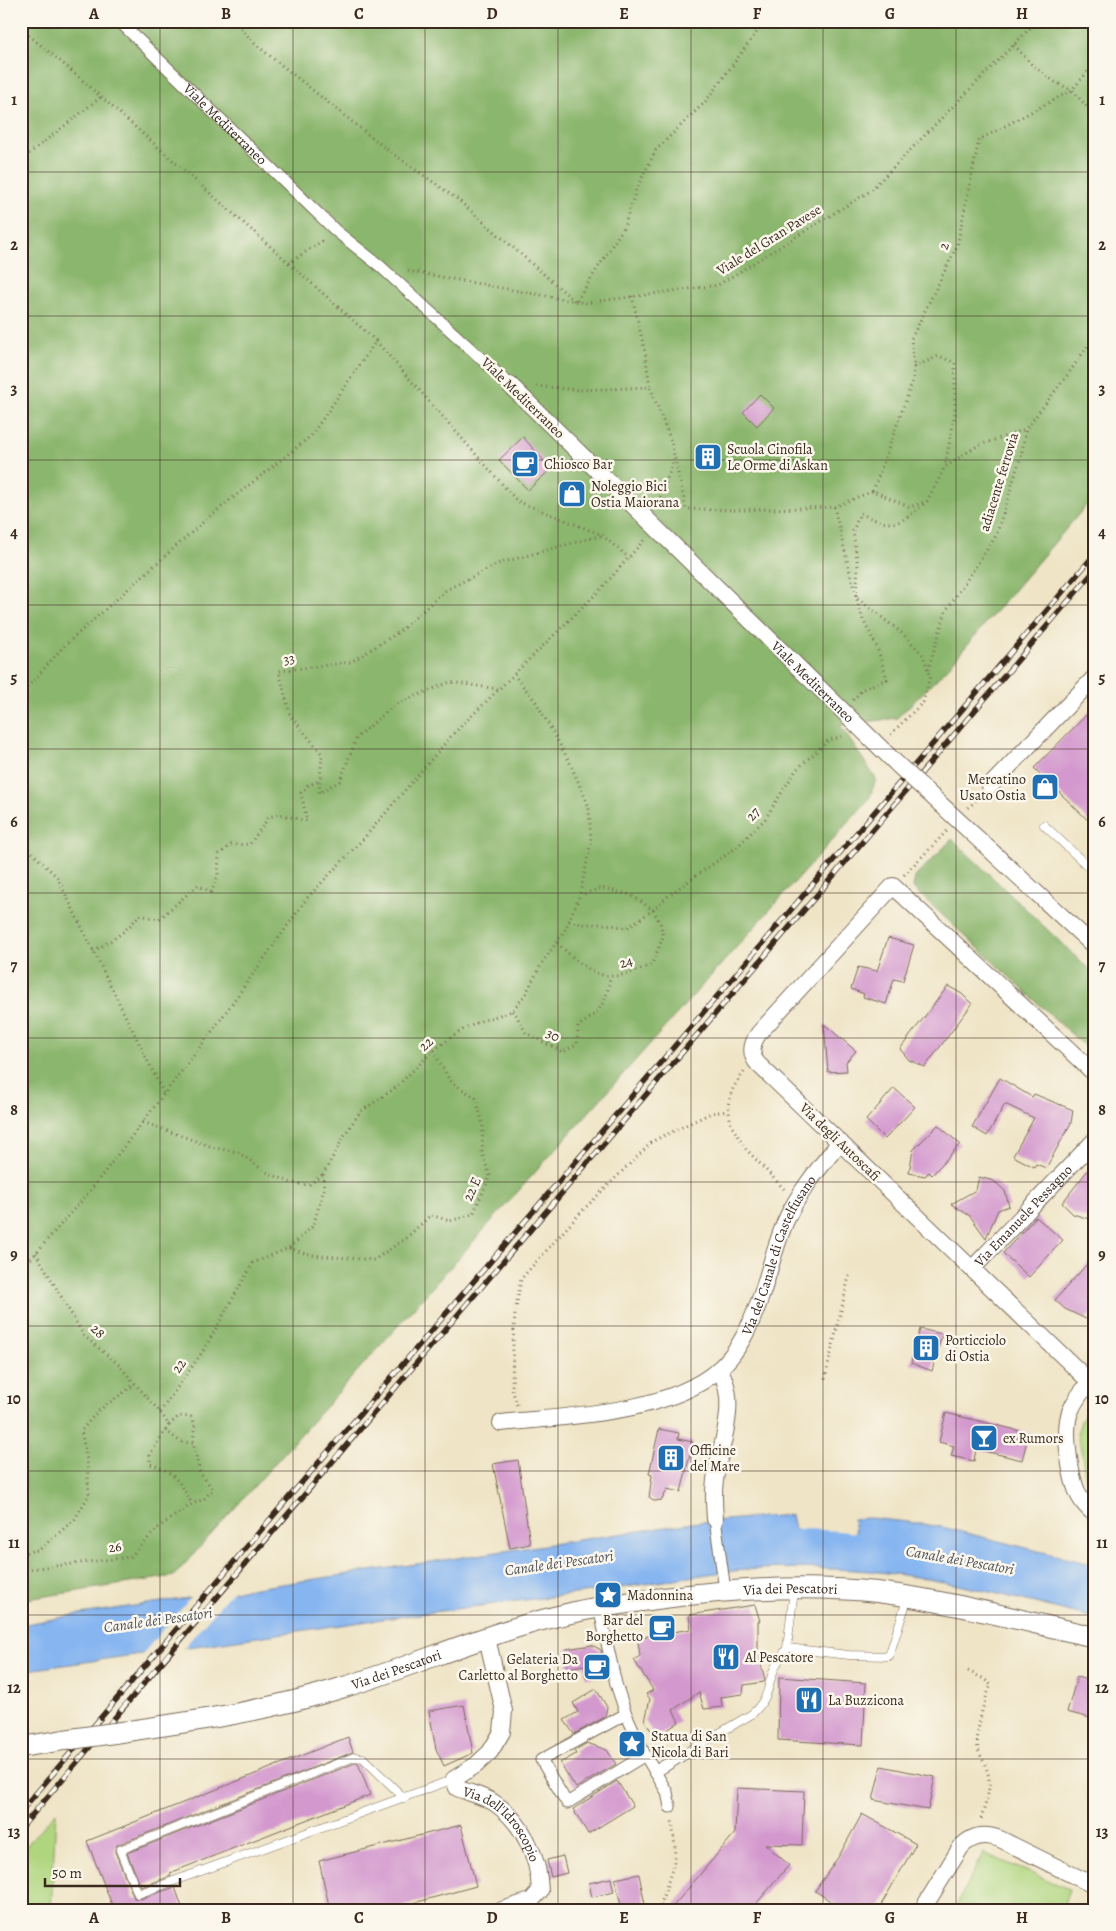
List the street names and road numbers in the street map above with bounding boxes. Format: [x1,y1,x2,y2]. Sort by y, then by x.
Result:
street label: Viale Mediterraneo [179,78,271,169]
street label: Viale del Gran Pavese [712,200,825,280]
street label: 2 [934,239,954,253]
street label: Viale Mediterraneo [476,353,569,443]
street label: adiacente ferrovia [975,430,1023,534]
street label: Viale Mediterraneo [767,636,859,727]
street label: 33 [281,649,297,669]
street label: 27 [742,803,764,825]
street label: 24 [617,951,635,973]
street label: 30 [543,1024,563,1046]
street label: 22 [415,1032,438,1056]
street label: Via degli Autoscafi [795,1098,884,1185]
street label: Via Emanuele Pessagno [969,1160,1076,1271]
street label: Via del Canale di Castelfusano [736,1171,820,1339]
street label: 22 E [458,1174,486,1204]
street label: 28 [87,1320,110,1343]
street label: 22 [167,1355,191,1377]
street label: 26 [107,1537,123,1557]
street label: Via dei Pescatori [742,1579,838,1600]
street label: Via dei Pescatori [348,1645,444,1694]
street label: Via dell'Idroscopio [460,1781,544,1864]

